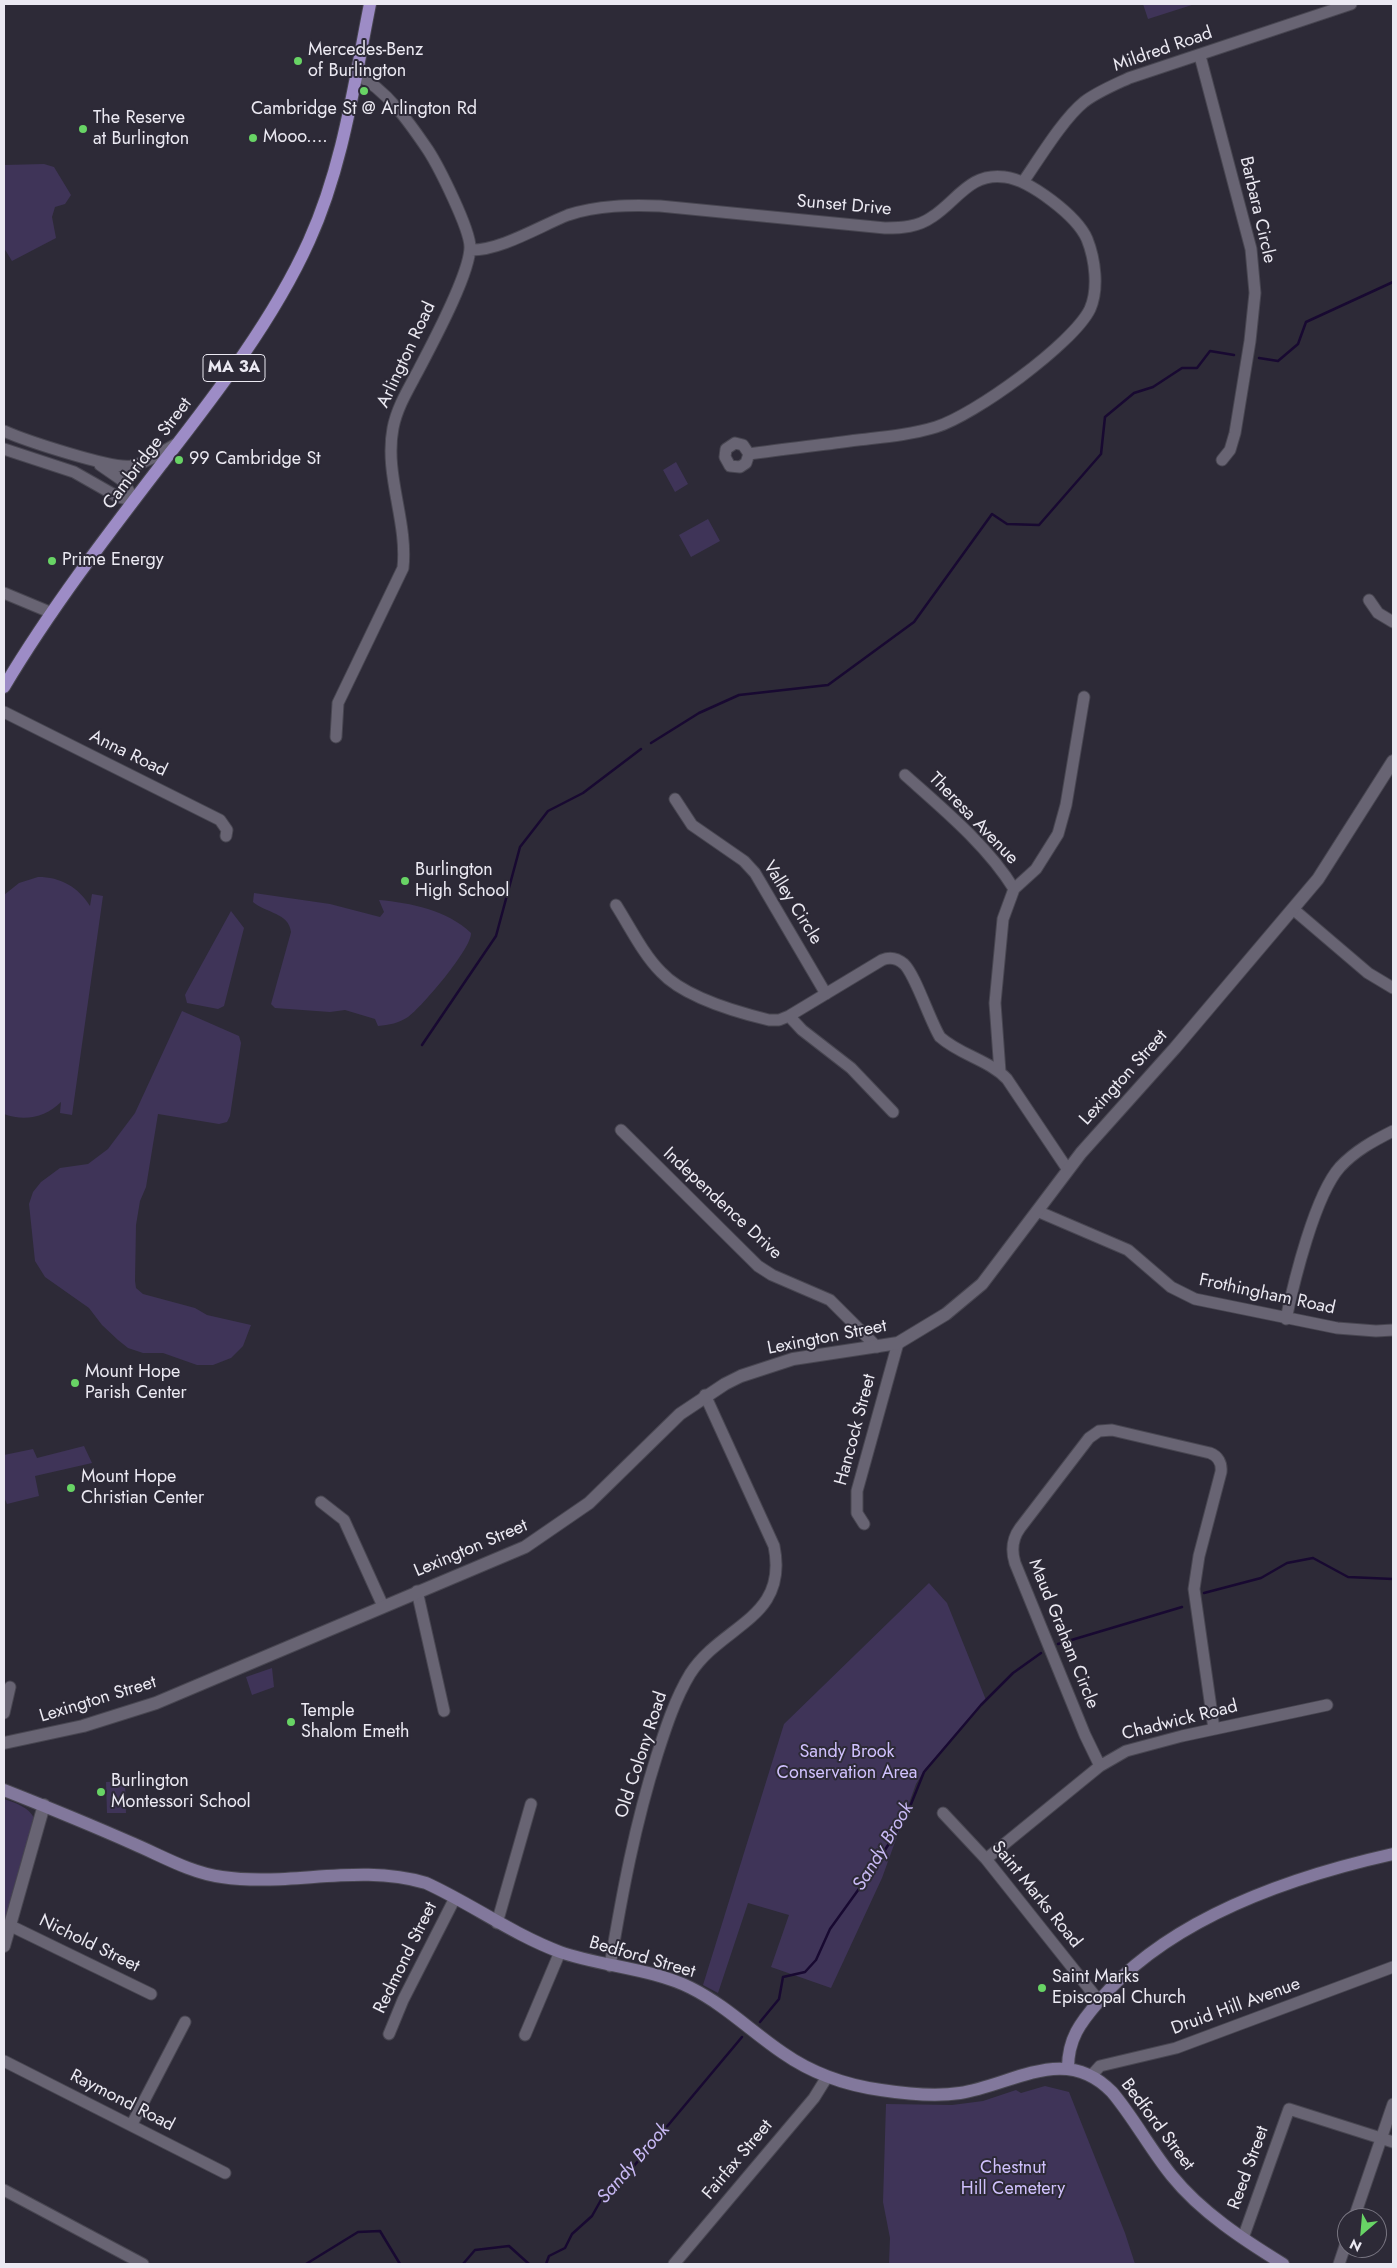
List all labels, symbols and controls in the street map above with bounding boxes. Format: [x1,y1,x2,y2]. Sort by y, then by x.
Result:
street label: Mildred Road [1111,23,1215,77]
place label: Mercedes-Benz of Burlington [308,40,423,82]
marker: Mercedes-Benz of Burlington [292,55,304,67]
marker: Cambridge St @ Arlington Rd [358,85,370,97]
place label: Cambridge St @ Arlington Rd [251,99,477,121]
place label: The Reserve at Burlington [93,108,189,150]
marker: The Reserve at Burlington [77,123,89,135]
place label: Mooo.... [263,127,328,149]
marker: Mooo.... [247,132,259,144]
street label: Barbara Circle [1234,154,1280,266]
street label: Sunset Drive [796,191,892,221]
street label: Arlington Road [373,299,441,411]
road number: MA 3A [203,354,265,382]
street label: Cambridge Street [99,394,197,514]
place label: 99 Cambridge St [189,449,321,471]
marker: 99 Cambridge St [173,454,185,466]
place label: Prime Energy [62,550,164,572]
marker: Prime Energy [46,555,58,567]
street label: Anna Road [86,726,170,782]
street label: Theresa Avenue [924,768,1022,870]
street label: Valley Circle [758,857,826,949]
place label: Burlington High School [415,860,509,902]
marker: Burlington High School [399,875,411,887]
street label: Lexington Street [1075,1026,1173,1130]
street label: Independence Drive [658,1143,786,1265]
street label: Frothingham Road [1197,1270,1337,1320]
street label: Lexington Street [766,1316,888,1360]
place label: Mount Hope Parish Center [85,1362,187,1405]
street label: Hancock Street [831,1372,881,1488]
marker: Mount Hope Parish Center [69,1377,81,1389]
place label: Mount Hope Christian Center [81,1467,204,1510]
marker: Mount Hope Christian Center [65,1482,77,1494]
street label: Lexington Street [411,1515,531,1583]
street label: Maud Graham Circle [1023,1556,1103,1712]
street label: Lexington Street [37,1672,159,1728]
street label: Old Colony Road [611,1689,673,1821]
street label: Chadwick Road [1120,1696,1240,1746]
place label: Temple Shalom Emeth [301,1701,409,1744]
marker: Temple Shalom Emeth [285,1716,297,1728]
park label: Sandy Brook Conservation Area [777,1742,917,1785]
place label: Burlington Montessori School [111,1771,251,1814]
marker: Burlington Montessori School [95,1786,107,1798]
water label: Sandy Brook [849,1799,919,1895]
street label: Saint Marks Road [986,1837,1086,1953]
street label: Redmond Street [370,1899,442,2017]
street label: Nichold Street [35,1910,143,1978]
street label: Bedford Street [586,1933,698,1983]
place label: Saint Marks Episcopal Church [1052,1967,1186,2010]
street label: Druid Hill Avenue [1169,1974,1303,2040]
marker: Saint Marks Episcopal Church [1036,1982,1048,1994]
street label: Raymond Road [66,2065,178,2137]
street label: Bedford Street [1115,2075,1199,2175]
street label: Fairfax Street [698,2116,778,2204]
water label: Sandy Brook [593,2119,675,2209]
street label: Reed Street [1224,2123,1274,2213]
park label: Chestnut Hill Cemetery [961,2158,1065,2200]
north arrow [1337,2208,1387,2258]
text: N [1346,2234,1365,2257]

